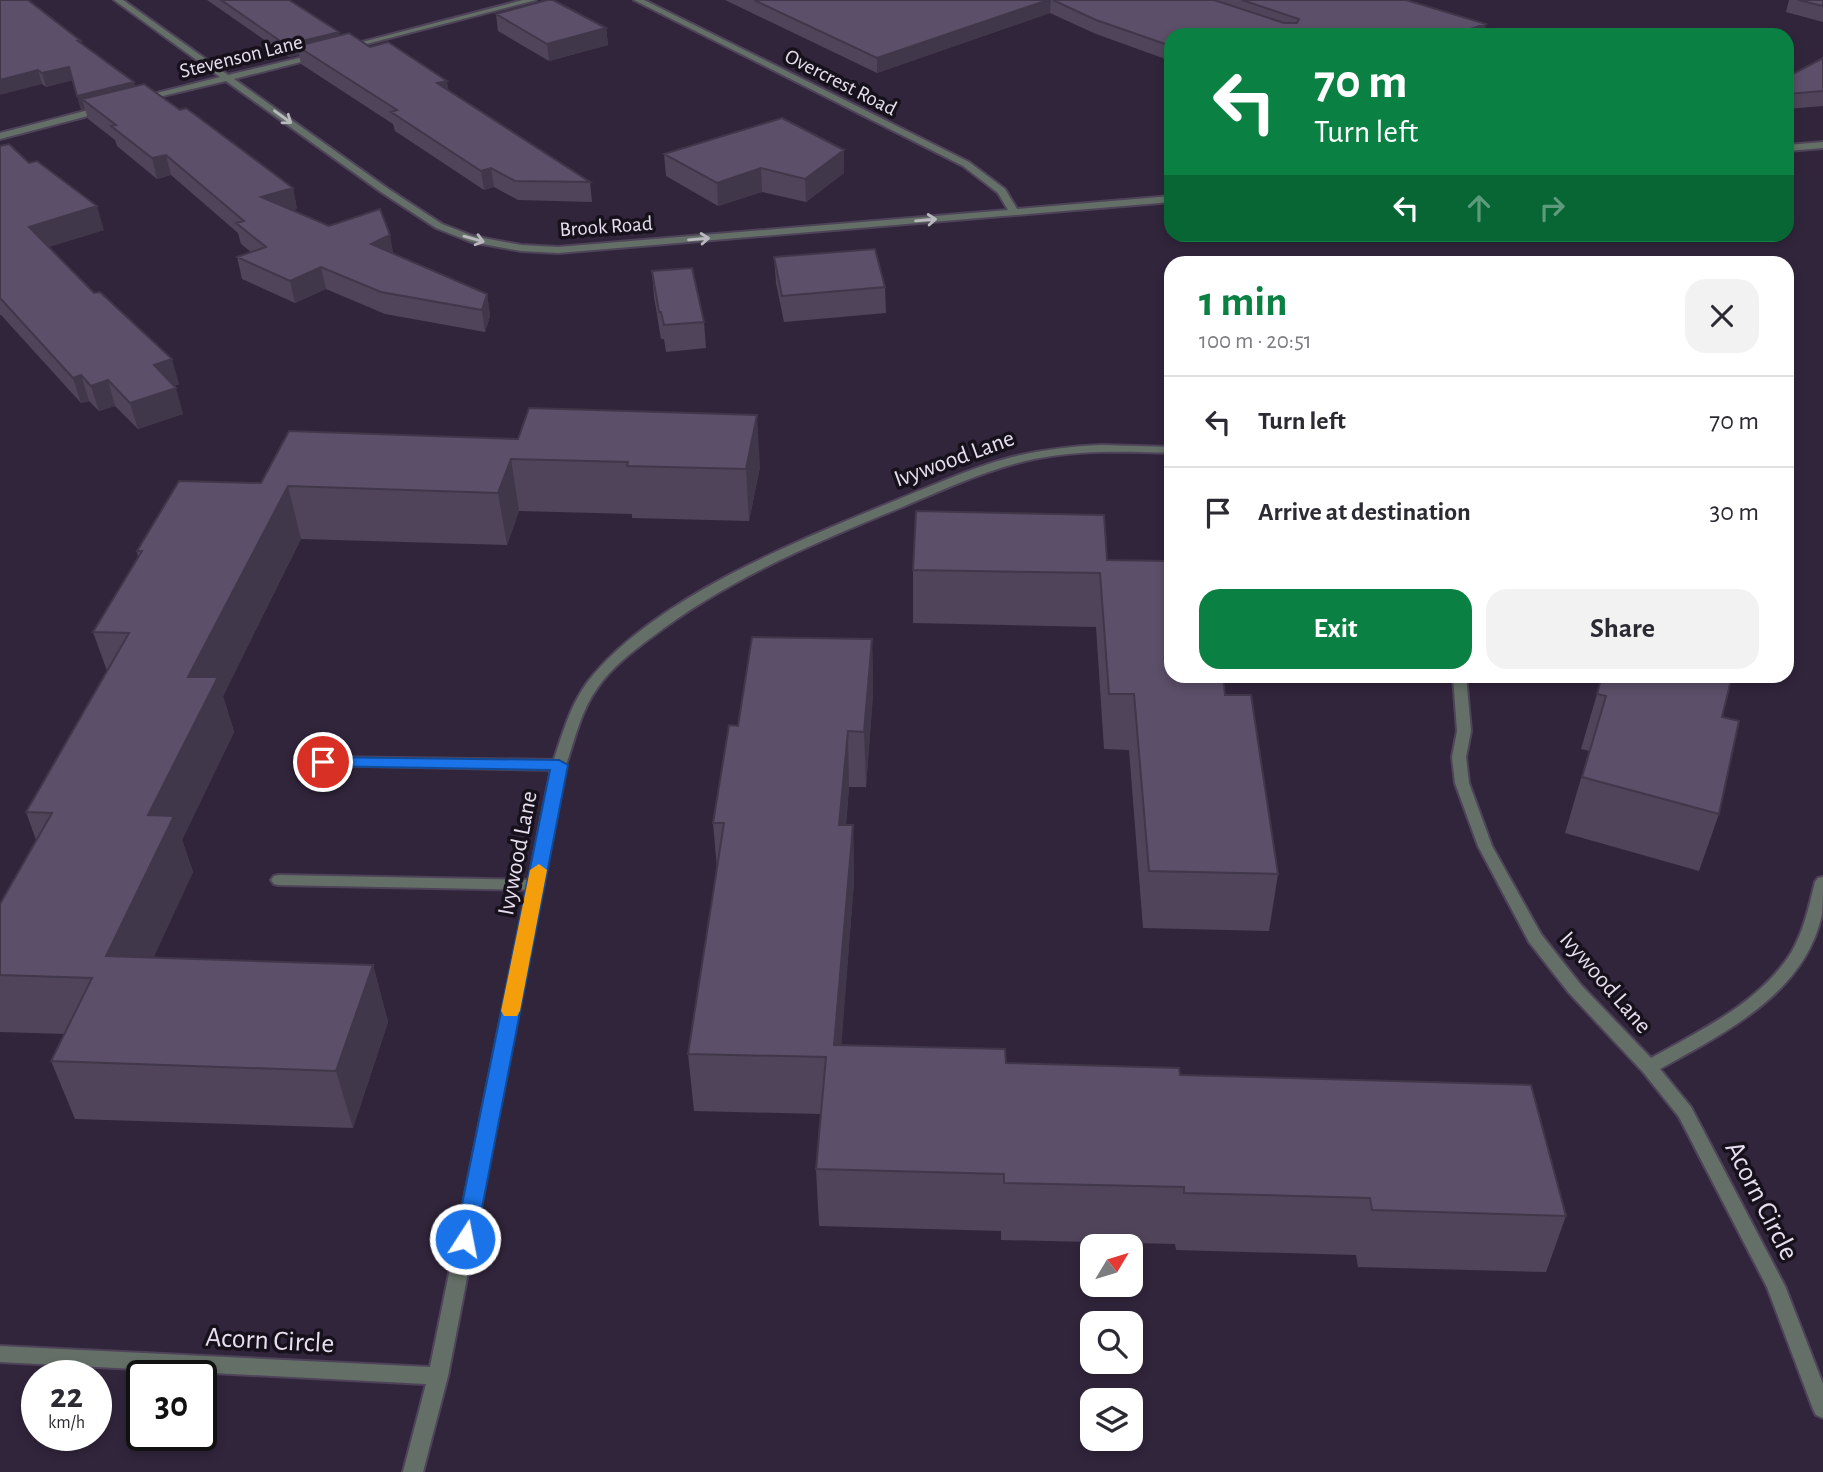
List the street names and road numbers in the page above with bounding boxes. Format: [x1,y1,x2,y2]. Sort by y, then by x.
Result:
street label: Stevenson Lane [177,31,305,82]
street label: Overcrest Road [781,45,900,120]
street label: Brook Road [559,213,653,240]
street label: Ivywood Lane [891,426,1018,492]
street label: Ivywood Lane [494,789,542,917]
street label: Ivywood Lane [1555,927,1656,1038]
street label: Acorn Circle [1719,1137,1803,1265]
street label: Acorn Circle [205,1324,335,1358]

